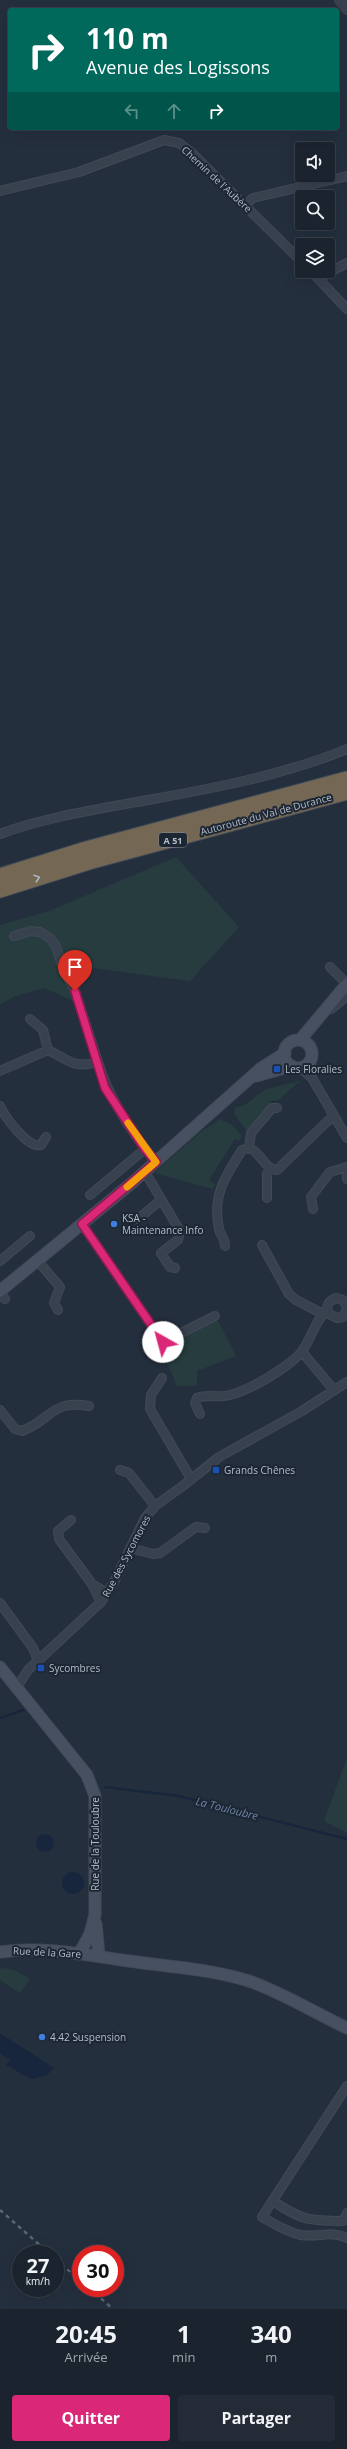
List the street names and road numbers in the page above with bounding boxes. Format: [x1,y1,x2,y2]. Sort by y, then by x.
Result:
street label: Chemin de l'Aubère [179,143,256,216]
street label: Autoroute du Val de Durance [199,790,334,838]
road number: A 51 [159,833,187,847]
street label: Rue des Sycomores [99,1512,154,1599]
street label: Rue de la Touloubre [88,1797,102,1891]
street label: Rue de la Gare [13,1943,82,1961]

